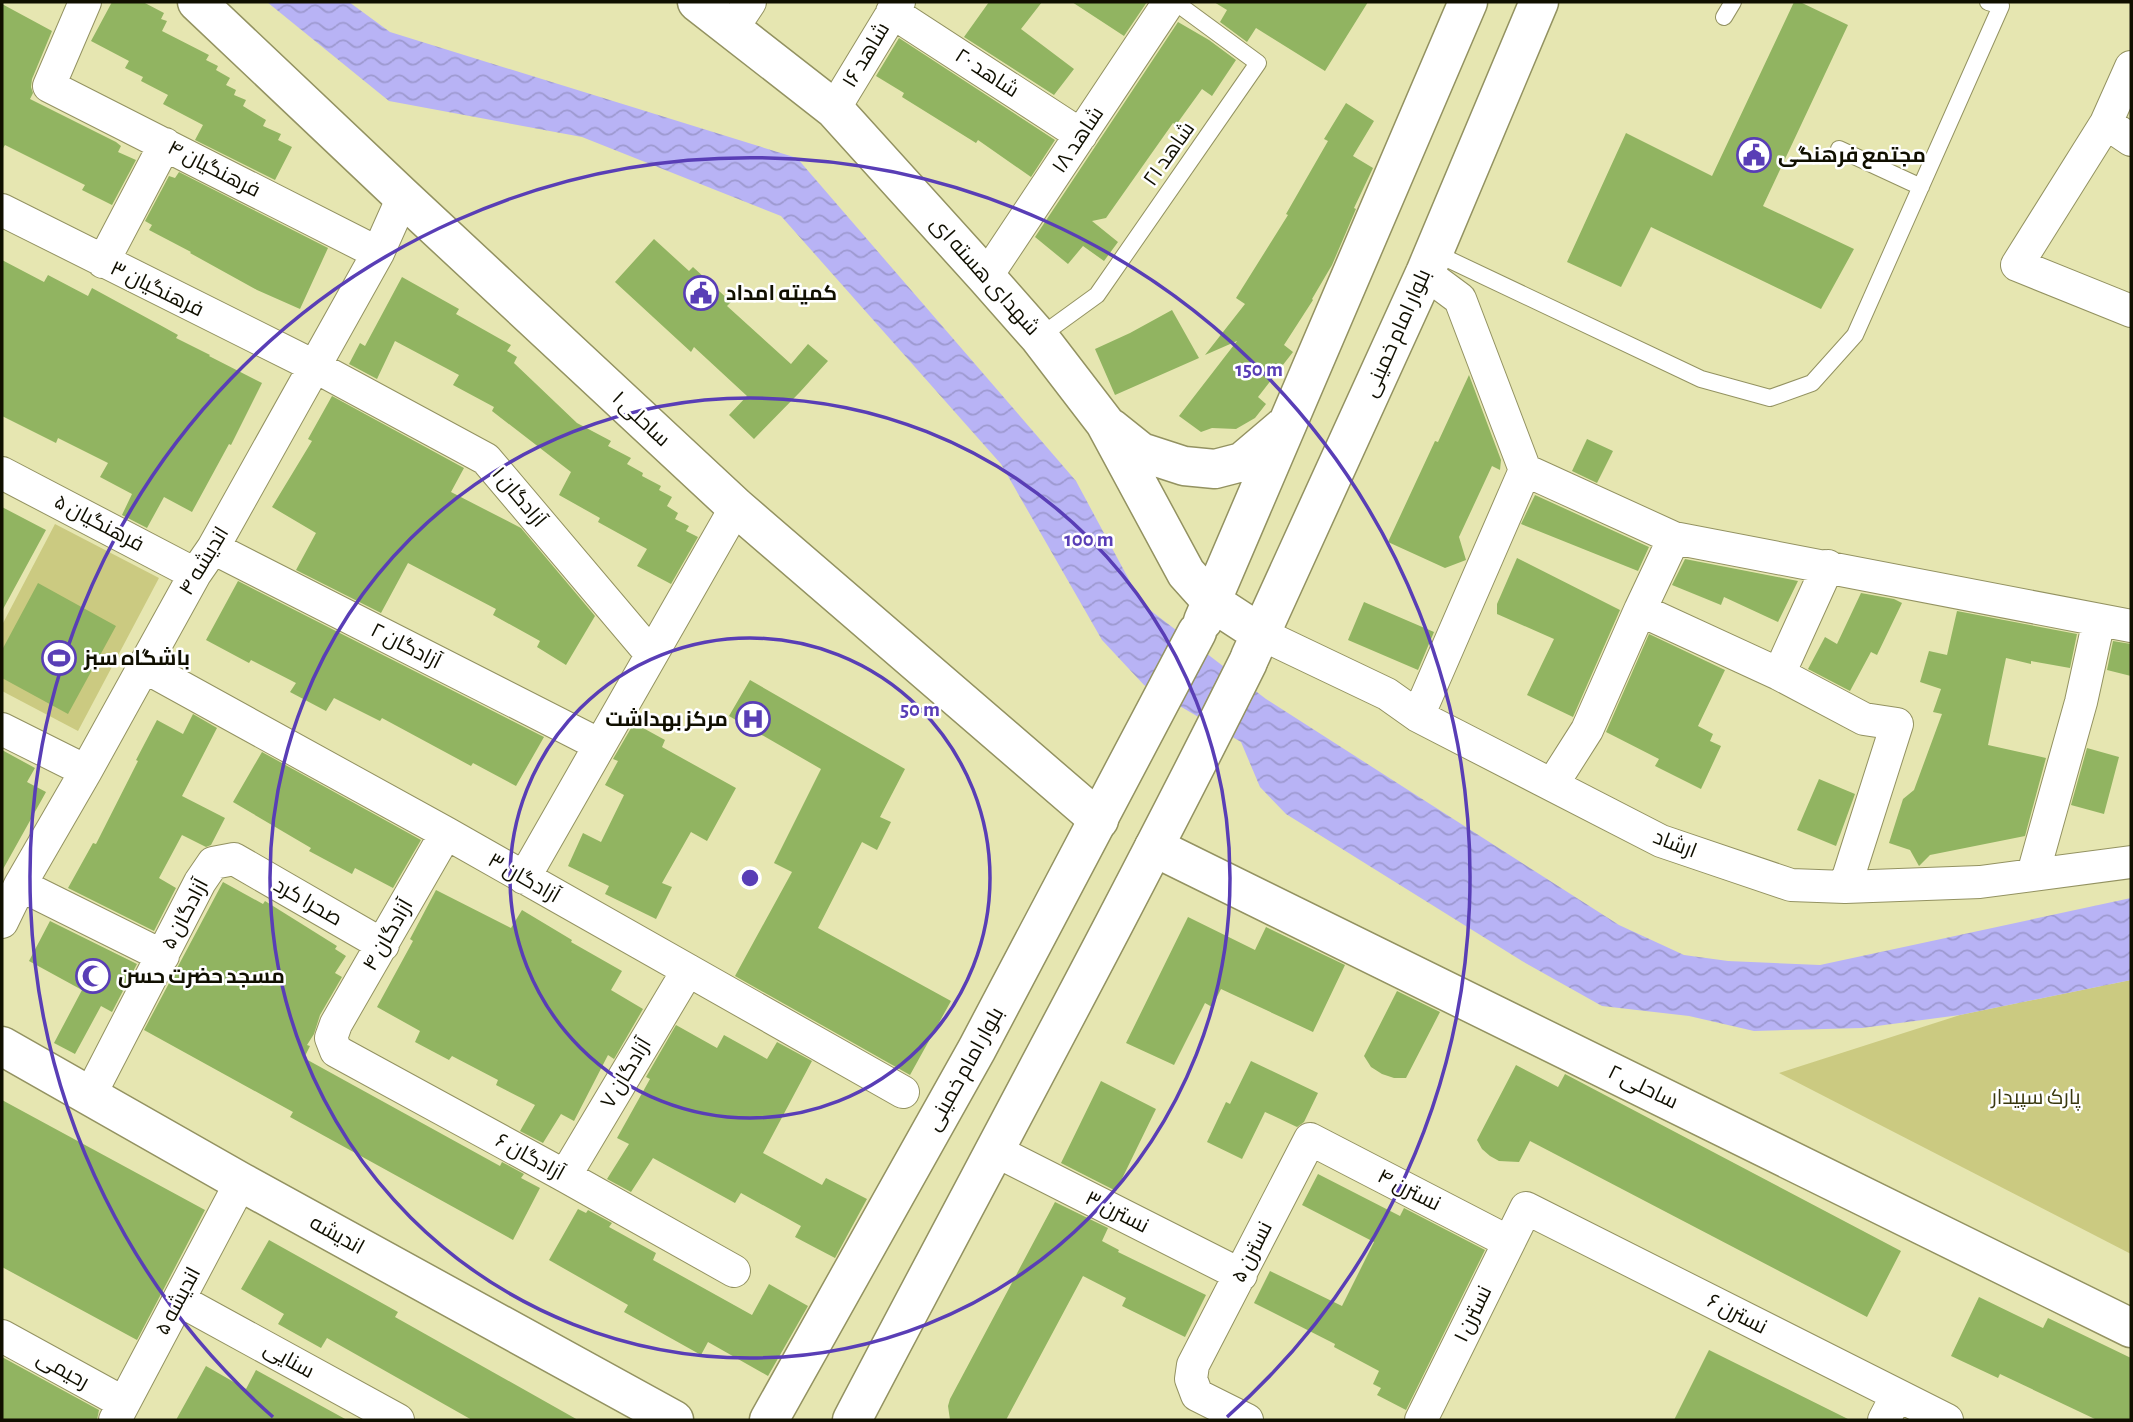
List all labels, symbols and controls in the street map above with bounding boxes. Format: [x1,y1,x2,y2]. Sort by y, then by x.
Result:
street label: شاهد ۱۶ [839,19,893,91]
street label: شاهد ۲۰ [951,45,1023,101]
street label: شاهد ۱۸ [1048,103,1108,177]
street label: شاهد ۲۱ [1140,118,1198,190]
public building icon: مجتمع فرهنگی [1735,136,1773,174]
street label: فرهنگیان ۴ [164,137,264,203]
place label: مجتمع فرهنگی [1778,145,1926,169]
street label: شهدای هسته ای [925,213,1043,341]
street label: فرهنگیان ۳ [106,257,207,322]
street label: بلوار امام خمینی [1359,266,1437,401]
public building icon: کمیته امداد [682,274,720,312]
place label: کمیته امداد [726,283,837,305]
text: 150 m [1235,359,1283,380]
street label: ساحلی ۱ [607,387,674,452]
street label: آزادگان ۱ [487,462,552,533]
street label: فرهنگیان ۵ [50,491,147,557]
street label: اندیشه ۴ [176,523,232,599]
text: 100 m [1064,529,1114,550]
street label: آزادگان ۲ [367,618,446,675]
sports icon: باشگاه سبز [40,639,78,677]
place label: باشگاه سبز [83,647,190,670]
text: 50 m [900,699,940,720]
hospital icon: مرکز بهداشت [734,700,772,738]
place label: مرکز بهداشت [605,708,728,732]
street label: ارشاد [1650,826,1700,863]
street label: آزادگان ۳ [484,847,565,909]
centre of rings [738,866,762,890]
street label: آزادگان ۵ [156,874,214,954]
street label: صحرا کرد [270,874,346,931]
street label: آزادگان ۴ [357,894,419,975]
mosque icon: مسجد حضرت حسن [74,957,112,995]
place label: مسجد حضرت حسن [118,966,285,988]
street label: بلوار امام خمینی [922,1004,1010,1136]
street label: آزادگان ۷ [595,1033,657,1113]
street label: ساحلی ۲ [1604,1061,1681,1115]
park label: پارک سپیدار [1990,1087,2081,1111]
street label: آزادگان ۶ [491,1128,569,1186]
street label: نسترن ۴ [1373,1165,1444,1216]
street label: نسترن ۳ [1081,1187,1152,1239]
street label: اندیشه [306,1212,368,1258]
street label: نسترن ۵ [1228,1218,1278,1287]
street label: اندیشه ۵ [152,1264,204,1338]
street label: نسترن ۱ [1450,1282,1497,1346]
street label: نسترن ۶ [1703,1290,1770,1340]
street label: سنایی [259,1338,318,1384]
street label: رحیمی [32,1347,93,1395]

